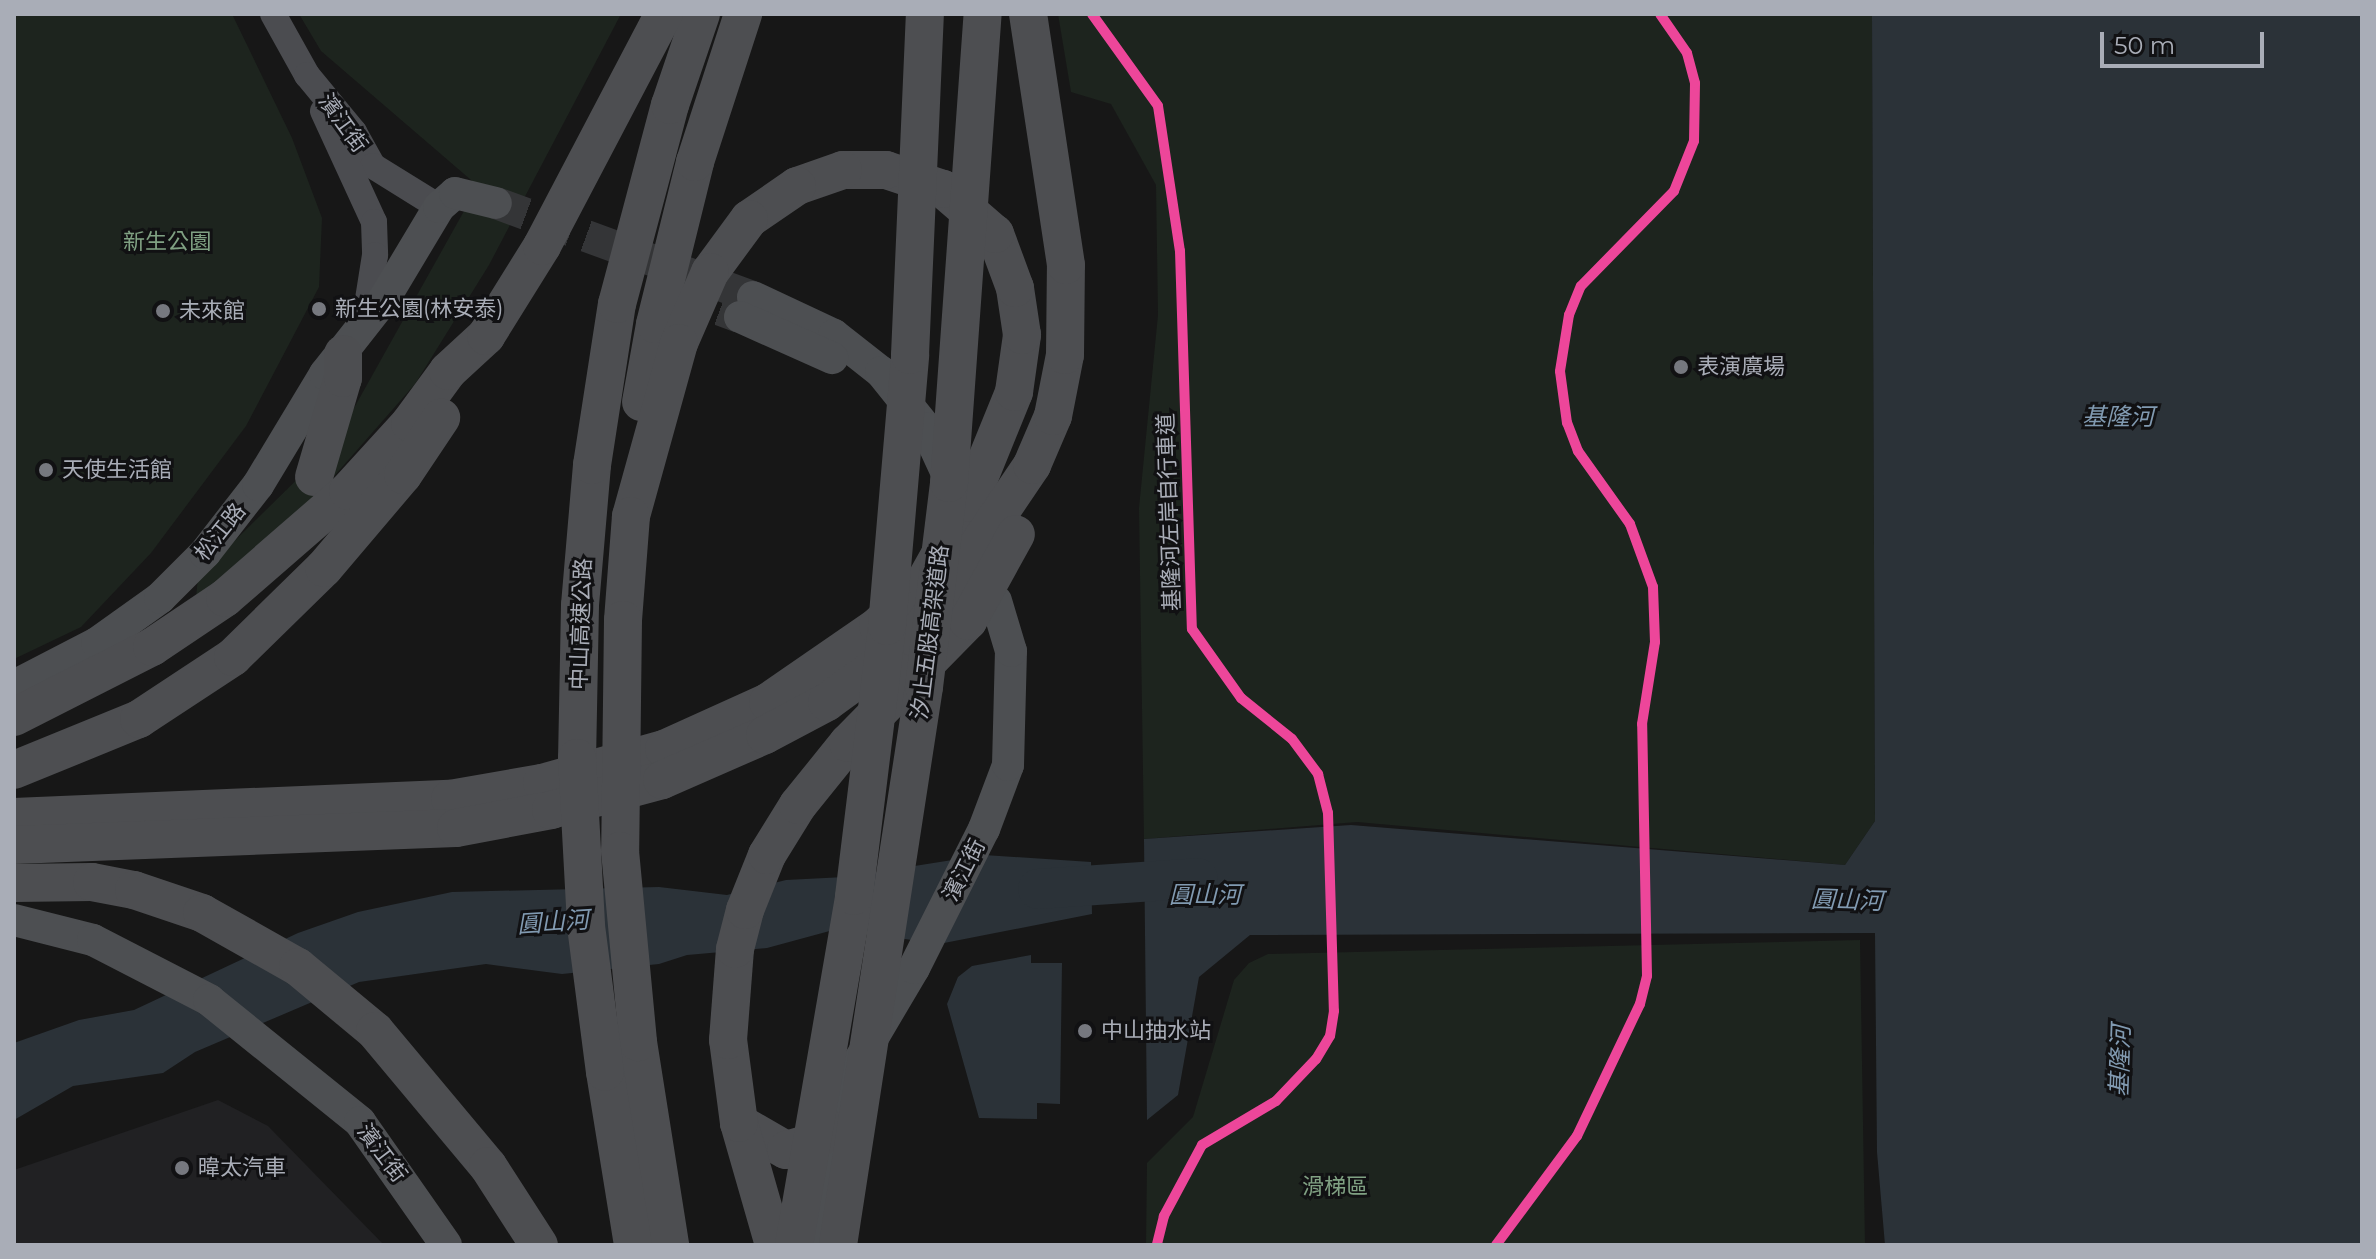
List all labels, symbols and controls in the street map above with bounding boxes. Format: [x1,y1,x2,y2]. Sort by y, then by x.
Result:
scale bar [2104,16,2268,66]
text: 50 m [2114,31,2175,60]
street label: 濱江街 [313,89,373,157]
park label: 新生公園 [123,229,211,255]
place label: 新生公園(林安泰) [335,296,503,322]
place label: 未來館 [179,298,245,324]
marker: 新生公園(林安泰) [310,300,328,318]
marker: 未來館 [154,302,172,320]
place label: 表演廣場 [1697,354,1785,380]
marker: 表演廣場 [1672,358,1690,376]
water label: 基隆河 [2082,403,2154,431]
street label: 基隆河左岸自行車道 [1152,413,1186,611]
place label: 天使生活館 [62,457,172,483]
marker: 天使生活館 [37,461,55,479]
street label: 松江路 [189,498,251,566]
street label: 汐止五股高架道路 [906,543,954,721]
street label: 中山高速公路 [566,558,596,690]
street label: 濱江街 [937,835,991,905]
water label: 圓山河 [1169,881,1241,909]
water label: 圓山河 [1811,884,1883,916]
water label: 圓山河 [516,905,590,939]
place label: 中山抽水站 [1101,1018,1211,1044]
marker: 中山抽水站 [1076,1022,1094,1040]
water label: 基隆河 [2104,1025,2136,1097]
street label: 濱江街 [352,1119,412,1187]
place label: 暐太汽車 [198,1155,286,1181]
marker: 暐太汽車 [173,1159,191,1177]
park label: 滑梯區 [1302,1174,1368,1200]

